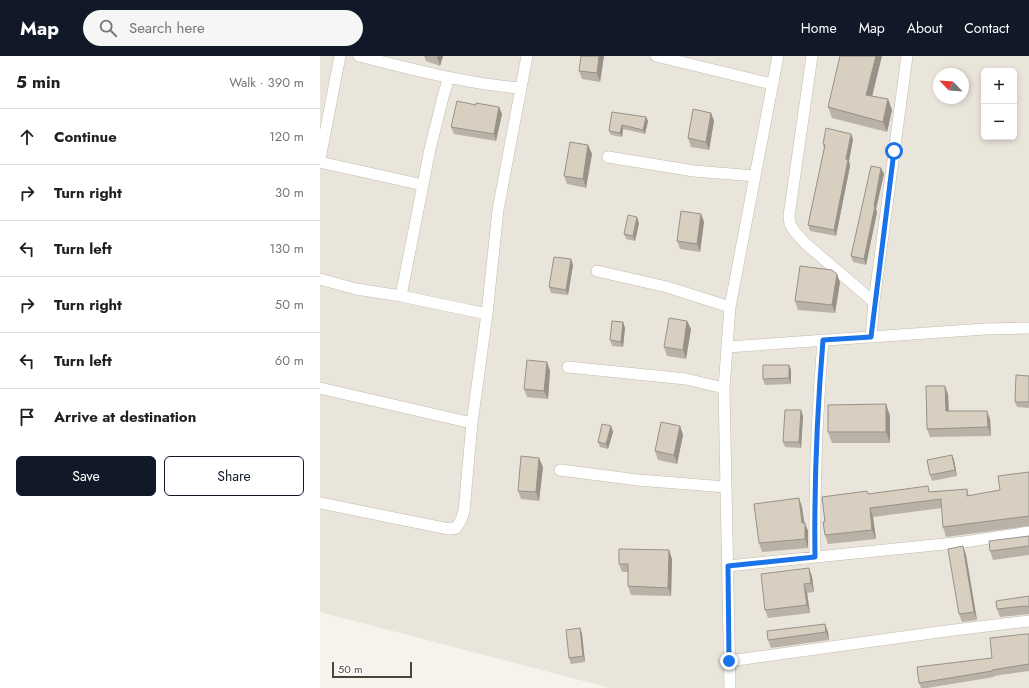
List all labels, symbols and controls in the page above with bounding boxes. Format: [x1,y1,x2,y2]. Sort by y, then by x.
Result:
search box [83,10,363,46]
text: Map [20,15,59,42]
icon: search [97,17,119,39]
text: Search here [129,17,205,39]
text: Home [801,18,837,38]
text: Map [859,18,885,38]
text: About [907,18,942,38]
text: Contact [964,18,1009,38]
north arrow [933,68,969,104]
map controls [981,68,1017,140]
button: + [981,68,1017,104]
text: 5 min [16,70,60,94]
text: Walk · 390 m [229,73,304,92]
button: − [981,104,1017,140]
icon: ahead [16,126,38,148]
text: Continue [54,126,117,148]
text: 120 m [269,127,304,146]
route start [885,142,903,160]
icon: right [16,182,38,204]
text: Turn right [54,182,122,204]
text: 30 m [275,183,304,202]
icon: left [16,238,38,260]
text: Turn left [54,238,112,260]
text: 130 m [269,239,304,258]
icon: right [16,294,38,316]
text: Turn right [54,294,122,316]
text: 50 m [275,295,304,314]
icon: left [16,350,38,372]
text: Turn left [54,350,112,372]
text: 60 m [275,351,304,370]
icon: arrive [16,406,38,428]
text: Arrive at destination [54,406,196,428]
button: Save [16,456,156,496]
button: Share [164,456,304,496]
route end [720,652,738,670]
scale bar [332,660,412,679]
text: 50 m [338,661,363,677]

